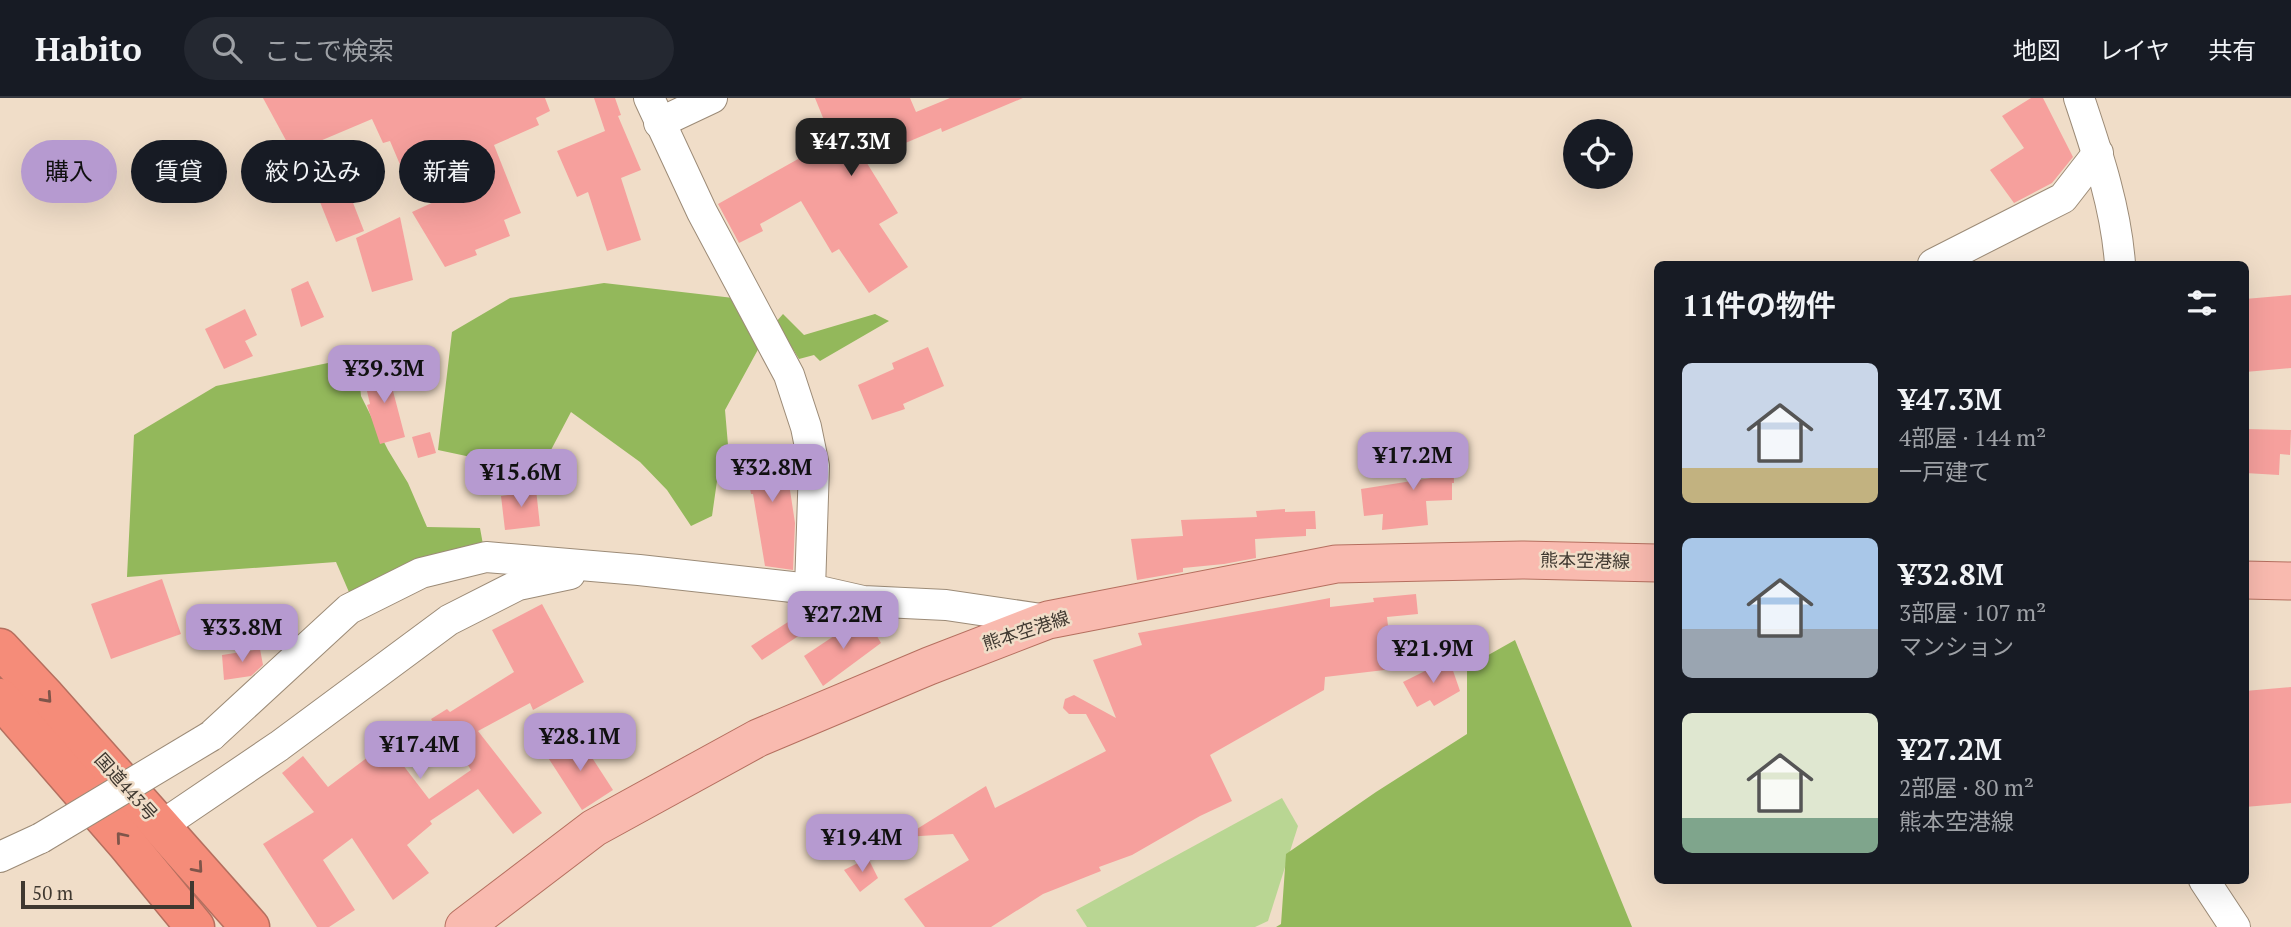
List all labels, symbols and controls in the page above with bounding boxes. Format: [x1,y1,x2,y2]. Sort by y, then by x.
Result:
search box [184,17,674,80]
text: Habito [35,27,142,70]
icon: search [208,29,246,67]
text: ここで検索 [264,33,394,67]
text: 地図 [2013,34,2061,66]
text: レイヤ [2099,34,2170,66]
text: 共有 [2208,34,2256,66]
pin: ¥47.3M [794,118,908,178]
map controls [1563,119,1633,189]
button: locate [1563,119,1633,189]
text: ¥47.3M [812,125,890,156]
chip: 購入 [21,140,117,203]
chip: 賃貸 [131,140,227,203]
chip: 絞り込み [241,140,385,203]
chip: 新着 [399,140,495,203]
icon: filters [2183,284,2221,322]
text: 11件の物件 [1682,285,1836,325]
pin: ¥39.3M [327,345,441,405]
text: ¥39.3M [344,352,424,383]
text: ¥47.3M [1899,379,2002,419]
icon: home [1738,391,1822,475]
text: 4部屋 · 144 m² [1899,422,2046,453]
pin: ¥17.2M [1356,432,1470,492]
text: ¥17.2M [1374,439,1452,470]
pin: ¥32.8M [715,444,829,504]
pin: ¥15.6M [464,450,578,509]
text: ¥32.8M [732,451,812,482]
text: ¥15.6M [481,456,561,487]
text: 一戸建て [1899,456,1991,487]
street label: 熊本空港線 [1540,547,1630,573]
text: ¥32.8M [1899,554,2004,594]
icon: home [1738,566,1822,650]
pin: ¥27.2M [786,592,900,651]
text: 3部屋 · 107 m² [1899,597,2046,628]
text: ¥27.2M [804,598,882,629]
pin: ¥33.8M [185,604,299,664]
street label: 熊本空港線 [979,605,1072,655]
text: ¥33.8M [202,611,282,642]
pin: ¥21.9M [1376,626,1490,685]
text: マンション [1899,631,2014,662]
text: ¥21.9M [1393,632,1473,663]
one-way arrow [38,690,51,703]
pin: ¥28.1M [523,714,637,773]
text: ¥28.1M [540,720,620,751]
pin: ¥17.4M [363,722,477,781]
text: ¥17.4M [381,728,459,759]
text: ¥27.2M [1899,729,2002,769]
icon: home [1738,741,1822,825]
street label: 国道443号 [90,748,163,825]
text: 2部屋 · 80 m² [1899,772,2034,803]
text: 熊本空港線 [1899,806,2014,837]
pin: ¥19.4M [805,814,919,874]
text: ¥19.4M [822,821,902,852]
one-way arrow [116,832,129,844]
one-way arrow [190,860,202,873]
scale bar [21,878,194,910]
text: 50 m [32,880,73,905]

